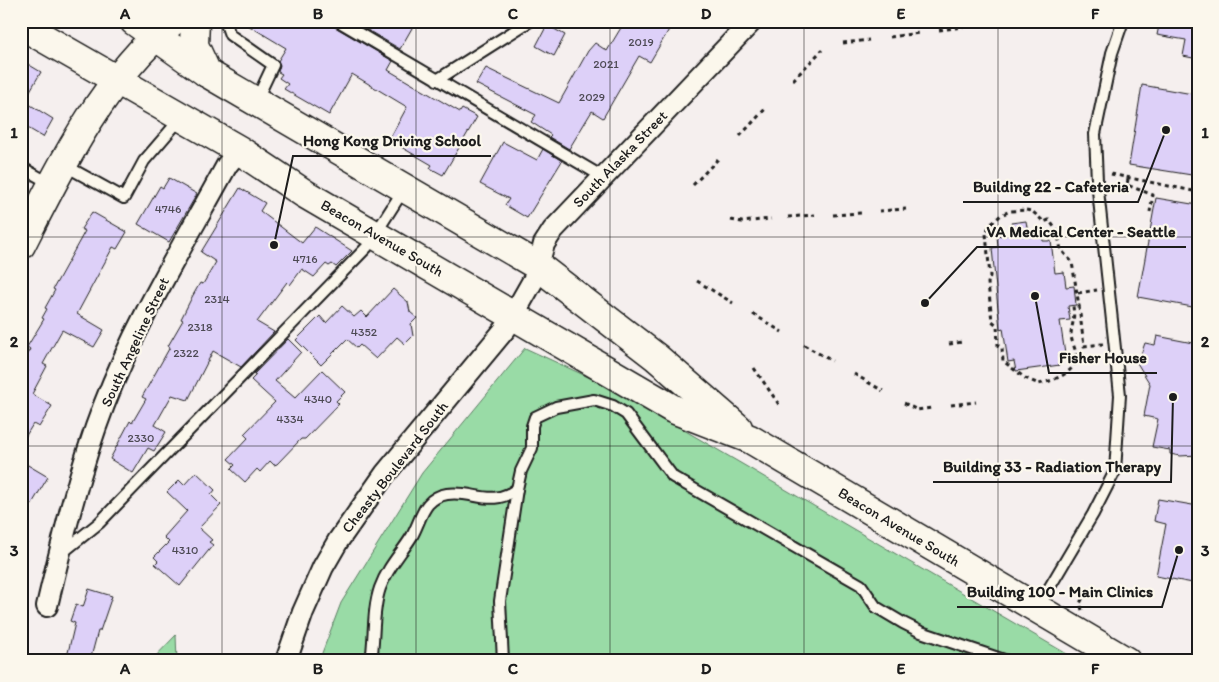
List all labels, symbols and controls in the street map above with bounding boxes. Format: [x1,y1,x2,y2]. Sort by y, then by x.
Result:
text: A [119,4,131,23]
text: B [313,4,324,23]
text: C [508,4,519,23]
text: D [701,4,712,23]
text: E [897,4,906,23]
text: F [1091,4,1100,23]
house number: 2019 [628,35,654,49]
house number: 2021 [593,57,619,71]
house number: 2029 [579,90,605,104]
street label: South Alaska Street [569,106,671,211]
text: 1 [10,123,18,142]
text: 1 [1201,123,1209,142]
callout: Hong Kong Driving School [293,125,491,156]
text: Hong Kong Driving School [303,131,481,151]
callout: Building 22 - Cafeteria [963,171,1138,202]
text: Building 22 - Cafeteria [973,177,1129,197]
street label: Beacon Avenue South [317,195,447,281]
house number: 4746 [155,202,181,216]
callout: VA Medical Center - Seattle [977,216,1186,247]
text: VA Medical Center - Seattle [986,222,1176,241]
house number: 4716 [292,252,318,266]
street label: South Angeline Street [97,274,173,410]
house number: 2314 [204,292,230,306]
house number: 2318 [188,320,213,334]
house number: 4352 [351,325,378,339]
text: 2 [10,332,19,351]
text: 2 [1201,332,1210,351]
callout: Fisher House [1049,342,1157,373]
house number: 2322 [173,346,199,360]
text: Fisher House [1059,348,1147,367]
house number: 4340 [304,392,332,406]
street label: Cheasty Boulevard South [338,398,452,536]
house number: 4334 [276,412,304,426]
house number: 2330 [128,431,154,445]
callout: Building 33 - Radiation Therapy [933,451,1171,482]
text: Building 33 - Radiation Therapy [943,457,1162,477]
street label: Beacon Avenue South [835,484,963,571]
text: 3 [10,541,19,560]
text: 3 [1201,541,1210,560]
house number: 4310 [172,543,198,557]
callout: Building 100 - Main Clinics [957,576,1162,607]
text: Building 100 - Main Clinics [967,582,1153,602]
text: A [119,659,131,678]
text: B [313,659,324,678]
text: C [508,659,519,678]
text: D [701,659,712,678]
text: E [897,659,906,678]
text: F [1091,659,1100,678]

